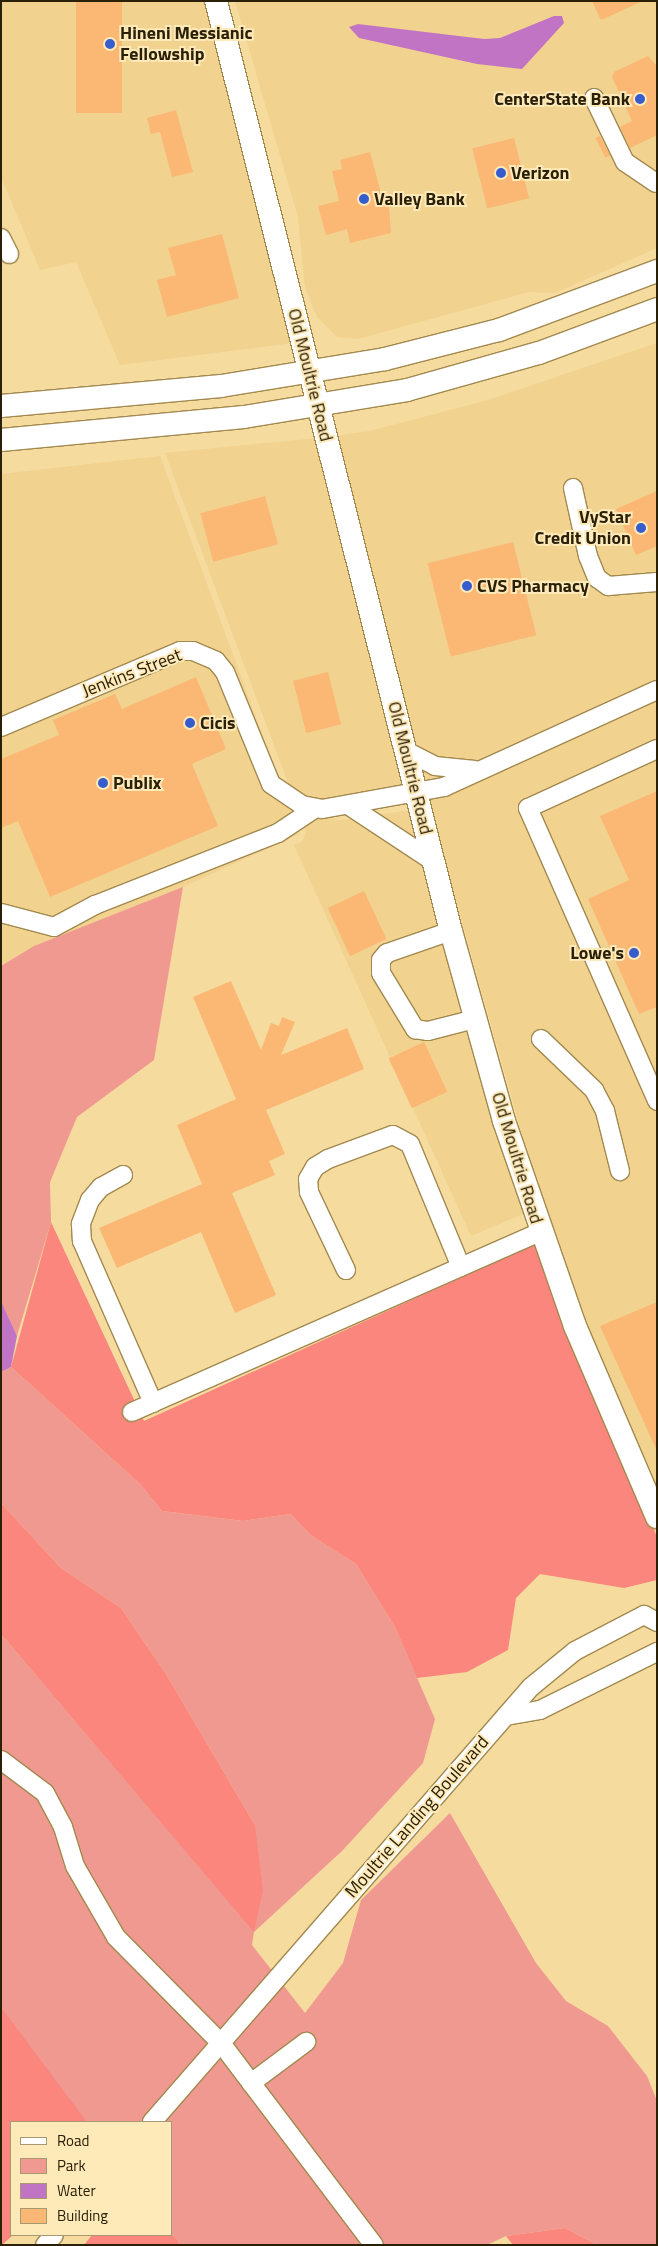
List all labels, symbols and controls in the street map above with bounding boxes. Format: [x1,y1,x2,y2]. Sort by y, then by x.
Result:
place label: Hineni Messianic Fellowship [120,23,252,66]
marker: Hineni Messianic Fellowship [104,38,116,50]
place label: CenterState Bank [494,88,630,110]
marker: CenterState Bank [634,93,646,105]
place label: Verizon [511,162,570,184]
marker: Verizon [495,167,507,179]
place label: Valley Bank [374,188,465,210]
marker: Valley Bank [358,193,370,205]
street label: Old Moultrie Road [283,306,337,444]
place label: VyStar Credit Union [535,507,631,550]
marker: VyStar Credit Union [635,522,647,534]
place label: CVS Pharmacy [477,575,589,597]
marker: CVS Pharmacy [461,580,473,592]
street label: Jenkins Street [79,644,185,702]
street label: Old Moultrie Road [383,699,437,837]
place label: Cicis [200,712,236,734]
marker: Cicis [184,717,196,729]
place label: Publix [113,772,161,794]
marker: Publix [97,777,109,789]
place label: Lowe's [570,942,624,964]
marker: Lowe's [628,947,640,959]
street label: Old Moultrie Road [487,1090,547,1226]
street label: Moultrie Landing Boulevard [341,1732,493,1902]
legend [10,2121,172,2236]
text: Road [57,2129,89,2152]
text: Park [57,2154,86,2177]
text: Water [57,2179,96,2202]
text: Building [57,2204,108,2227]

